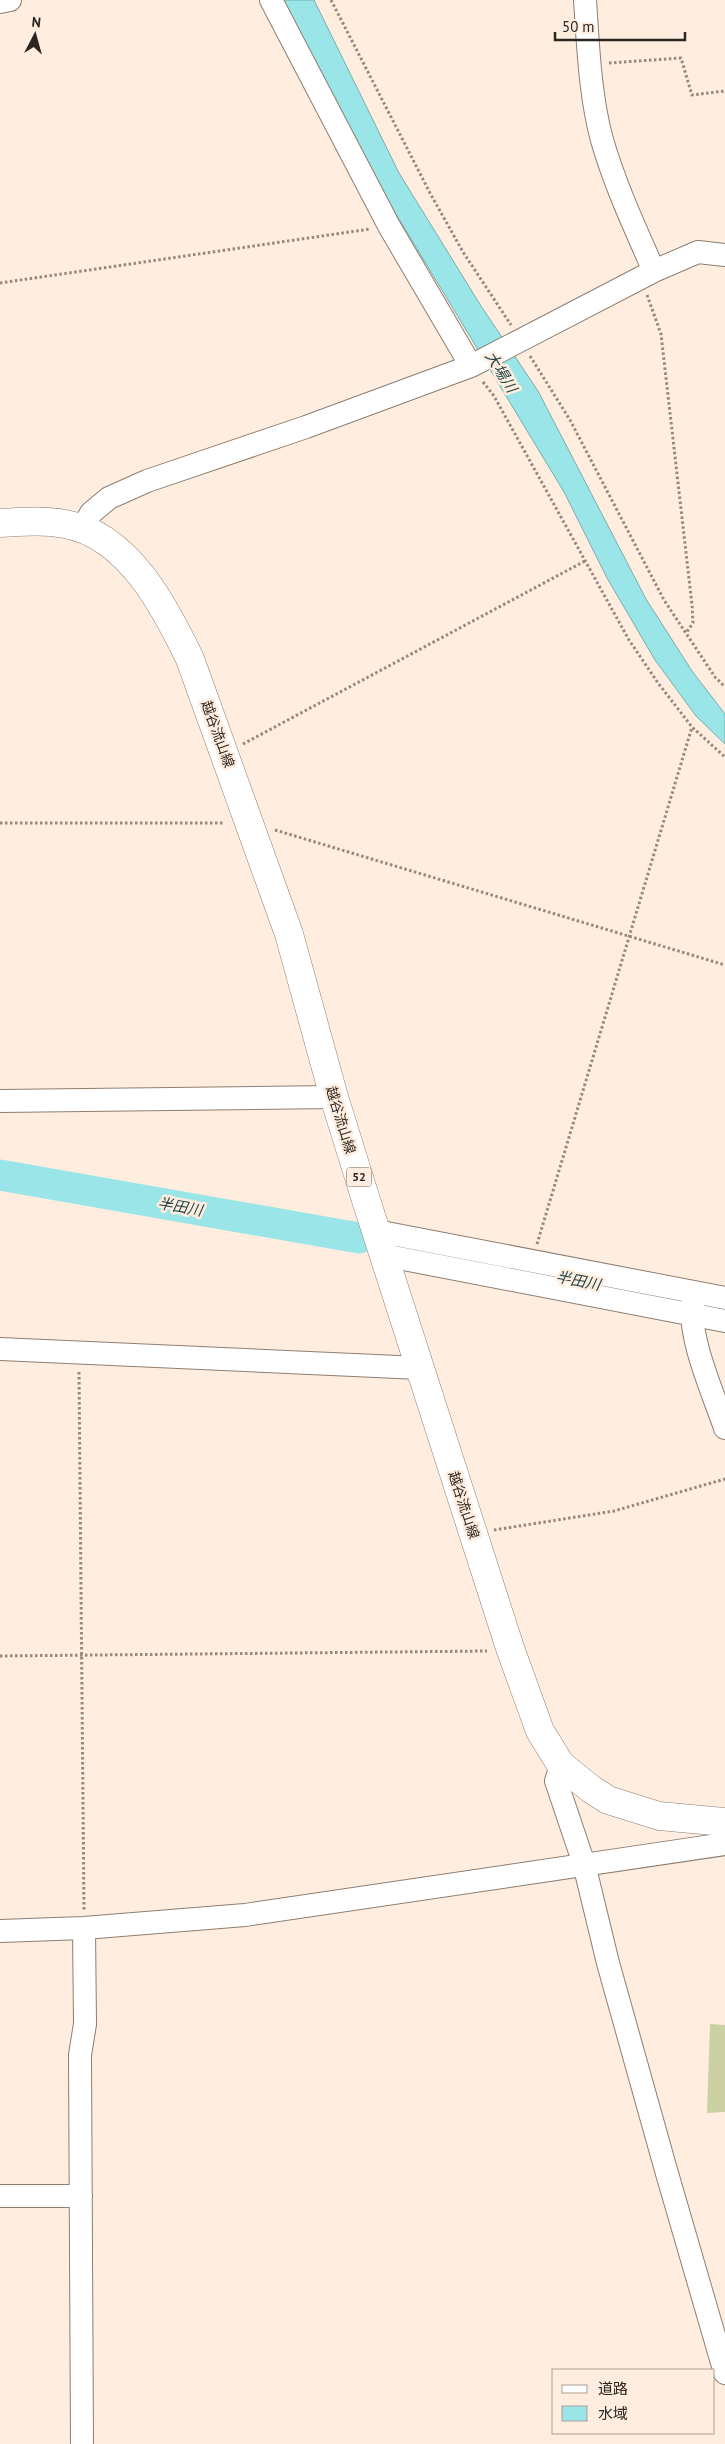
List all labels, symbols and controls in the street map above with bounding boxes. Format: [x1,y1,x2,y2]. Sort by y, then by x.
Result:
north arrow [10,10,60,60]
scale bar [555,10,685,42]
text: N [31,13,42,32]
text: 50 m [562,17,595,36]
water label: 大場川 [481,348,522,398]
street label: 越谷流山線 [198,698,238,770]
street label: 越谷流山線 [322,1084,360,1156]
road number: 52 [346,1168,372,1186]
water label: 半田川 [156,1193,206,1220]
water label: 半田川 [554,1267,604,1295]
street label: 越谷流山線 [445,1469,483,1541]
legend [552,2369,715,2434]
text: 道路 [598,2379,628,2398]
text: 水域 [598,2404,628,2423]

